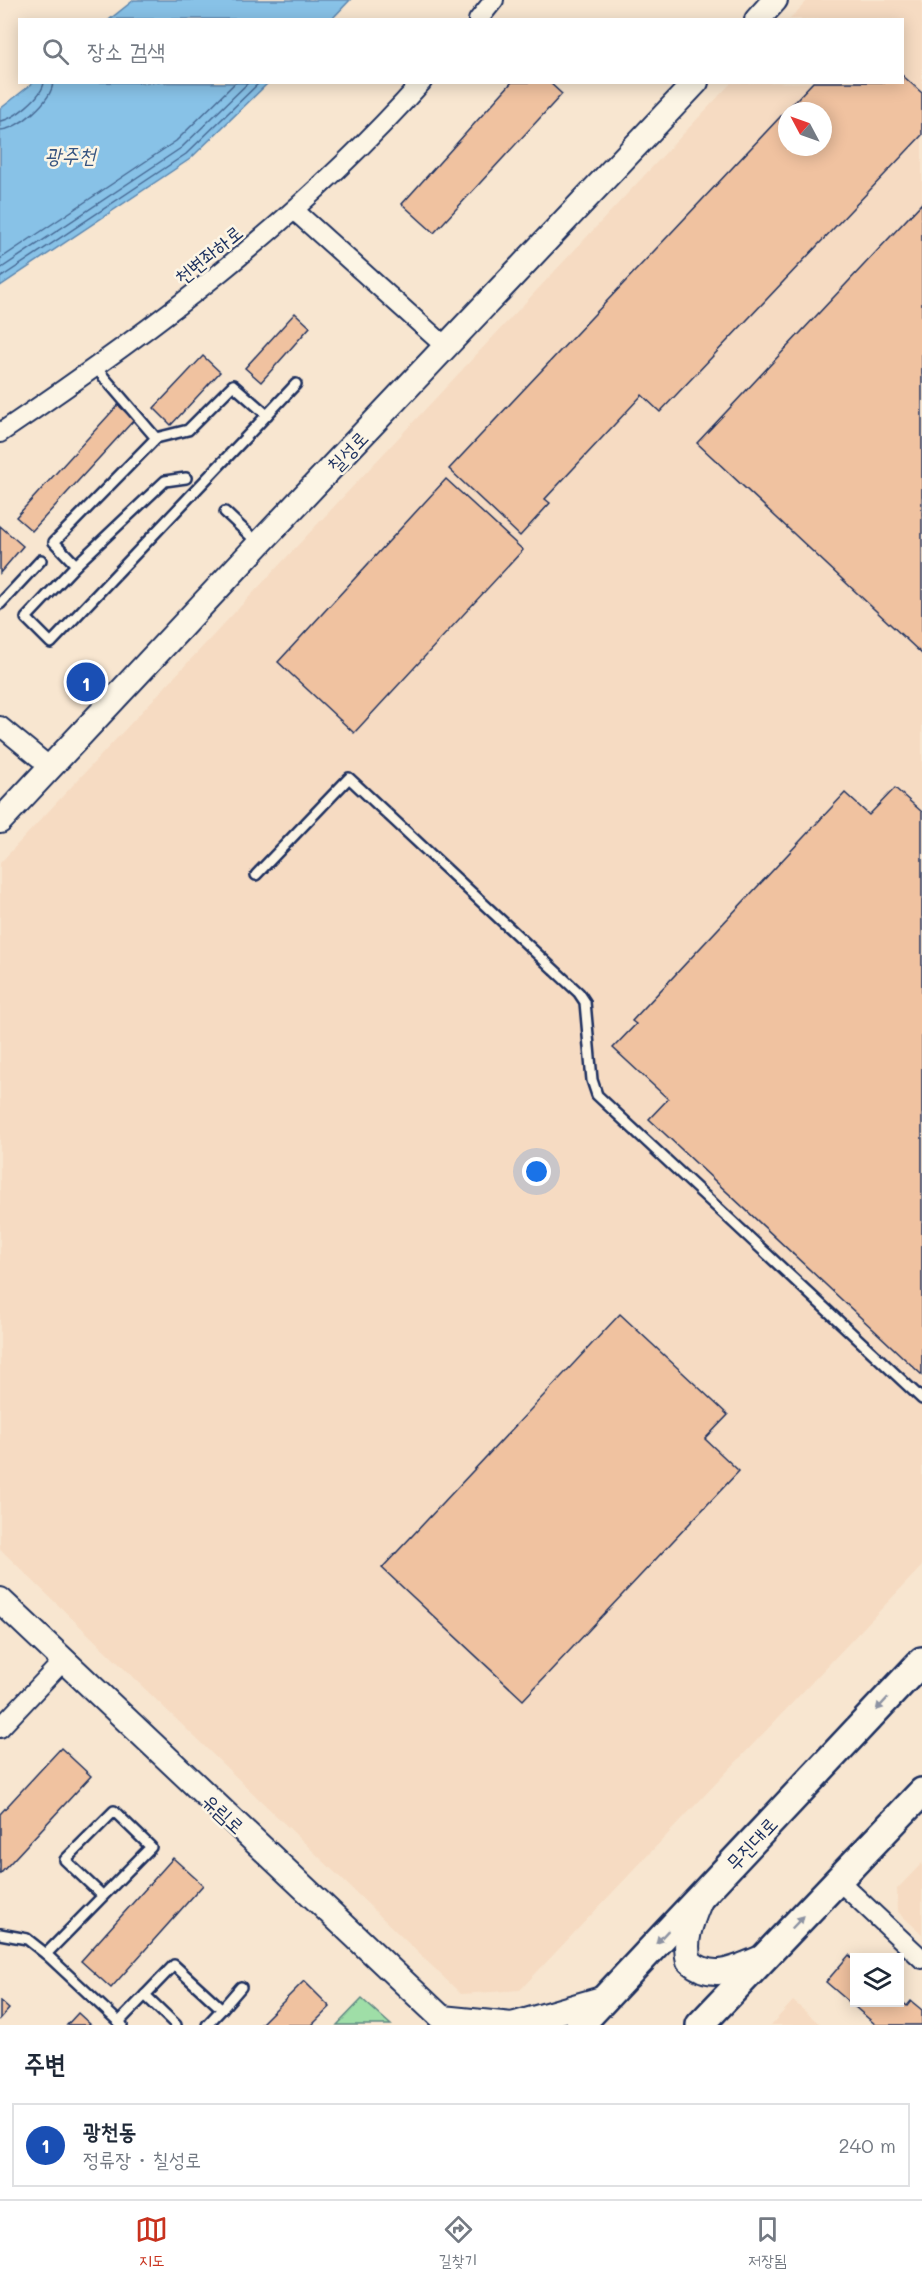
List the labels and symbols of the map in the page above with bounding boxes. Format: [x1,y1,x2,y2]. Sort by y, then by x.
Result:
north arrow [778,102,832,156]
water label: 광주천 [45,141,97,168]
street label: 천변좌하로 [169,219,247,289]
street label: 칠성로 [321,425,373,477]
pin: 1 [66,660,106,704]
your location [522,1157,551,1186]
one-way arrow [875,1696,889,1711]
street label: 유림로 [197,1787,251,1839]
street label: 무진대로 [720,1811,782,1875]
one-way arrow [791,1914,805,1929]
one-way arrow [655,1930,669,1945]

